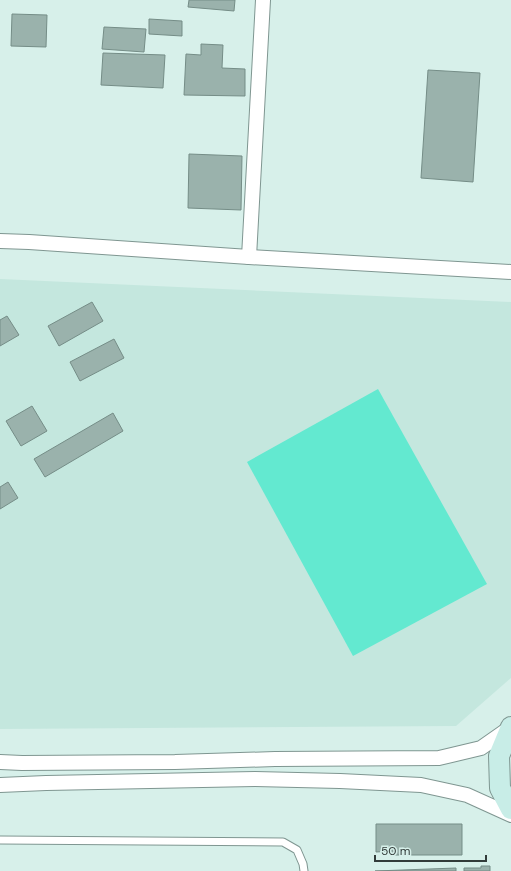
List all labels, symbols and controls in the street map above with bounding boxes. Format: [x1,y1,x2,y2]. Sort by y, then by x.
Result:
scale bar [375,837,486,863]
text: 50 m [381,843,410,859]

